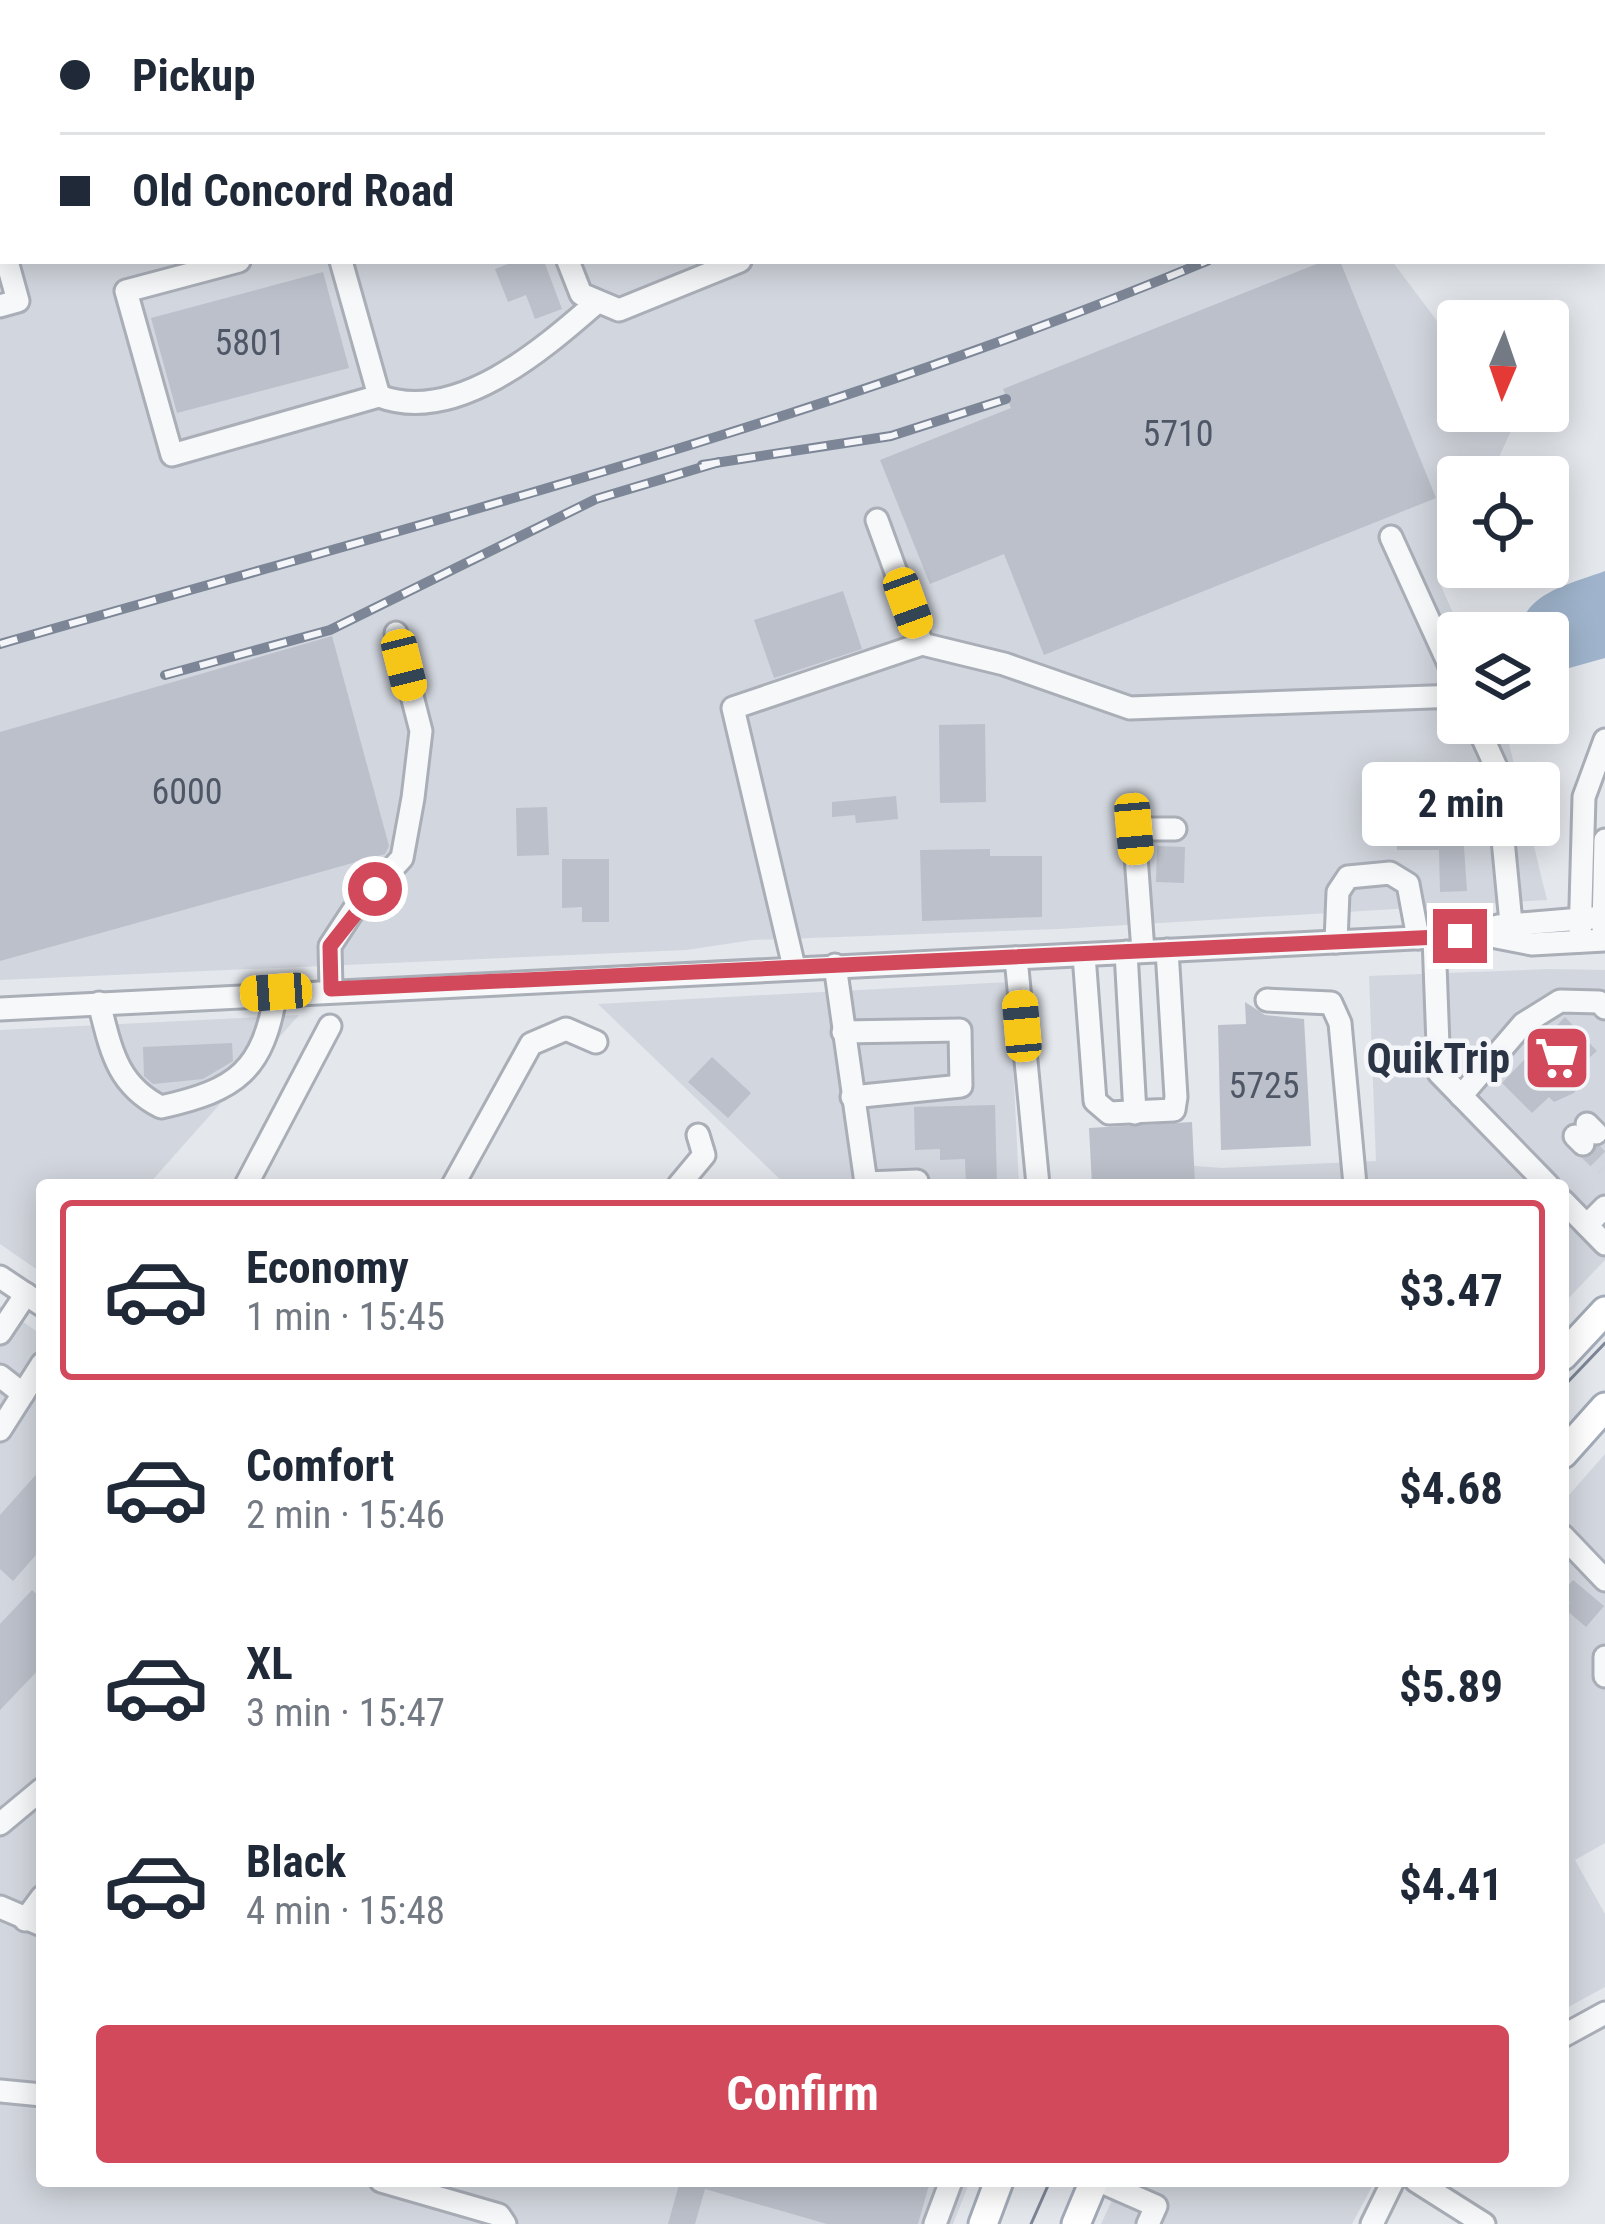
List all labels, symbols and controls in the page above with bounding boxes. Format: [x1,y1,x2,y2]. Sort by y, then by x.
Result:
text: Pickup [132,49,256,102]
text: Old Concord Road [132,164,454,217]
north arrow [1437,300,1569,432]
map controls [1437,300,1569,744]
house number: 5801 [214,322,286,364]
house number: 5710 [1142,413,1214,455]
button: locate [1437,456,1569,588]
car [879,563,937,643]
button: layers [1437,612,1569,744]
car [378,626,430,704]
callout: 2 min [1361,762,1559,846]
house number: 6000 [151,771,223,813]
text: 2 min [1418,781,1504,827]
car [1113,792,1155,866]
route start [348,862,402,916]
route end [1433,909,1487,963]
car [239,972,313,1012]
car [1001,989,1043,1063]
supermarket icon: QuikTrip [1522,1023,1592,1093]
place label: QuikTrip [1367,1034,1510,1083]
house number: 5725 [1228,1065,1300,1107]
icon: car [102,1236,210,1344]
text: Economy [246,1241,409,1294]
text: $3.47 [1399,1264,1503,1317]
text: 1 min · 15:45 [246,1294,445,1340]
icon: car [102,1434,210,1542]
text: Comfort [246,1439,394,1492]
text: $4.68 [1399,1462,1503,1515]
text: 2 min · 15:46 [246,1492,445,1538]
icon: car [102,1632,210,1740]
text: XL [246,1637,293,1690]
text: $5.89 [1399,1660,1503,1713]
text: 3 min · 15:47 [246,1690,445,1736]
icon: car [102,1830,210,1938]
text: Black [246,1835,346,1888]
text: $4.41 [1399,1858,1503,1911]
text: 4 min · 15:48 [246,1888,445,1934]
button: Confirm [96,2025,1509,2163]

